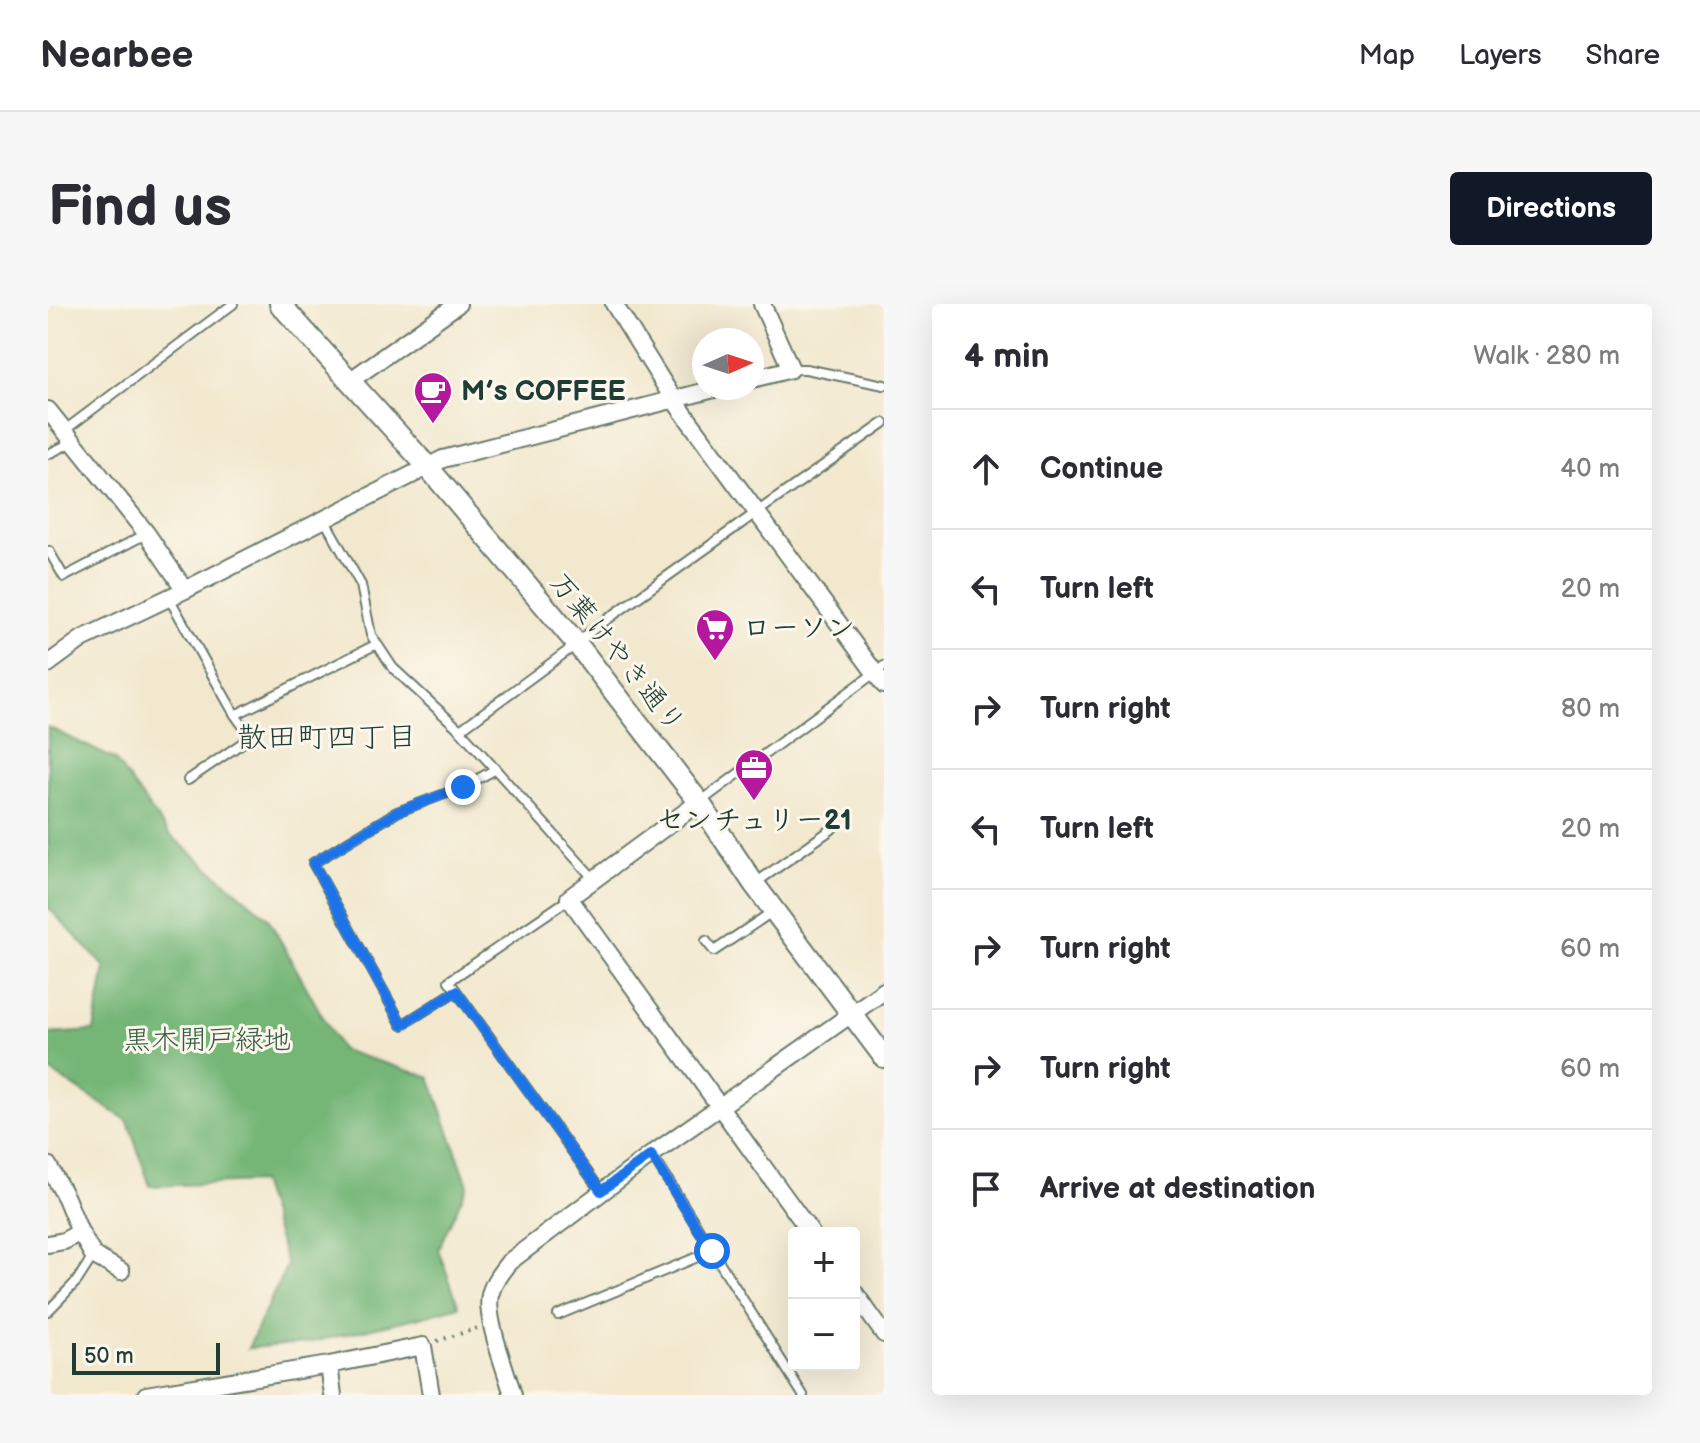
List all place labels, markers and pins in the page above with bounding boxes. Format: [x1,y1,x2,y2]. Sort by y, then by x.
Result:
cafe icon: M’s COFFEE [412,370,454,425]
place label: M’s COFFEE [461,375,626,408]
supermarket icon: ローソン [694,607,736,662]
place label: ローソン [743,612,855,645]
office icon: センチュリー21 [733,747,775,802]
place label: センチュリー21 [656,804,852,837]

